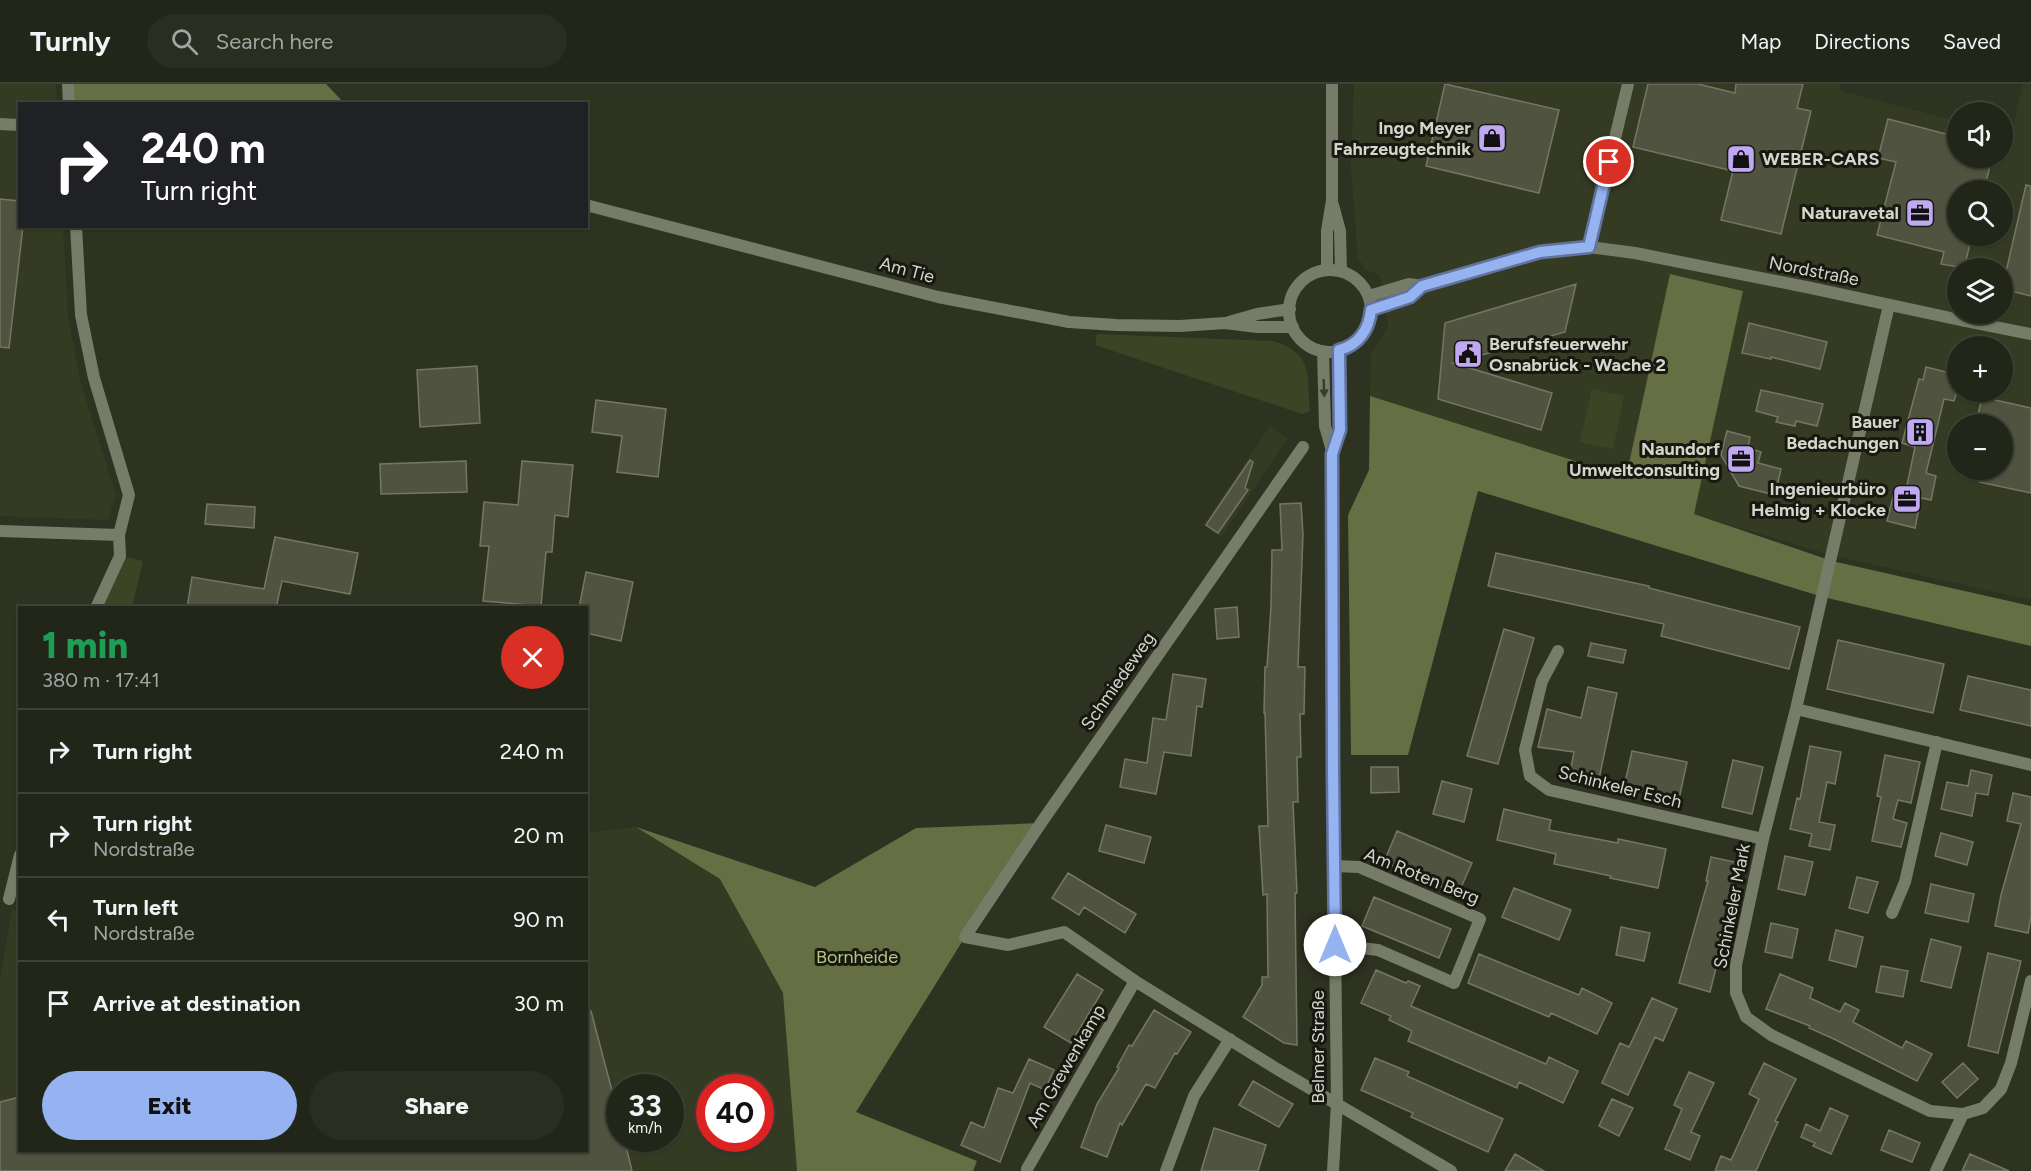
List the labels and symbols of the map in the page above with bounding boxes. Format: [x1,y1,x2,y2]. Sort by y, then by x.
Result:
place label: Ingo Meyer Fahrzeugtechnik [1333,117,1471,160]
shop icon: Ingo Meyer Fahrzeugtechnik [1476,122,1508,154]
pin [1583,136,1634,187]
shop icon: WEBER-CARS [1725,143,1757,175]
place label: WEBER-CARS [1762,148,1879,170]
office icon: Naturavetal [1904,197,1936,229]
place label: Naturavetal [1801,202,1899,224]
street label: Nordstraße [1767,251,1861,291]
street label: Am Tie [877,252,937,288]
place label: Berufsfeuerwehr Osnabrück - Wache 2 [1489,333,1666,376]
public building icon: Berufsfeuerwehr Osnabrück - Wache 2 [1452,338,1484,370]
one-way arrow [1320,379,1329,398]
place label: Bauer Bedachungen [1786,411,1899,454]
building icon: Bauer Bedachungen [1904,416,1936,448]
place label: Naundorf Umweltconsulting [1569,438,1721,481]
office icon: Naundorf Umweltconsulting [1725,443,1757,475]
place label: Ingenieurbüro Helmig + Klocke [1751,478,1886,521]
office icon: Ingenieurbüro Helmig + Klocke [1891,483,1923,515]
street label: Schmiedeweg [1076,628,1160,734]
street label: Schinkeler Esch [1556,761,1684,813]
street label: Schinkeler Mark [1709,841,1755,970]
street label: Am Roten Berg [1361,843,1483,909]
position arrow [1303,913,1367,977]
park label: Bornheide [816,946,898,968]
street label: Belmer Straße [1307,990,1329,1104]
street label: Am Grewenkamp [1022,1000,1110,1132]
speed limit sign: 40 [696,1074,774,1152]

